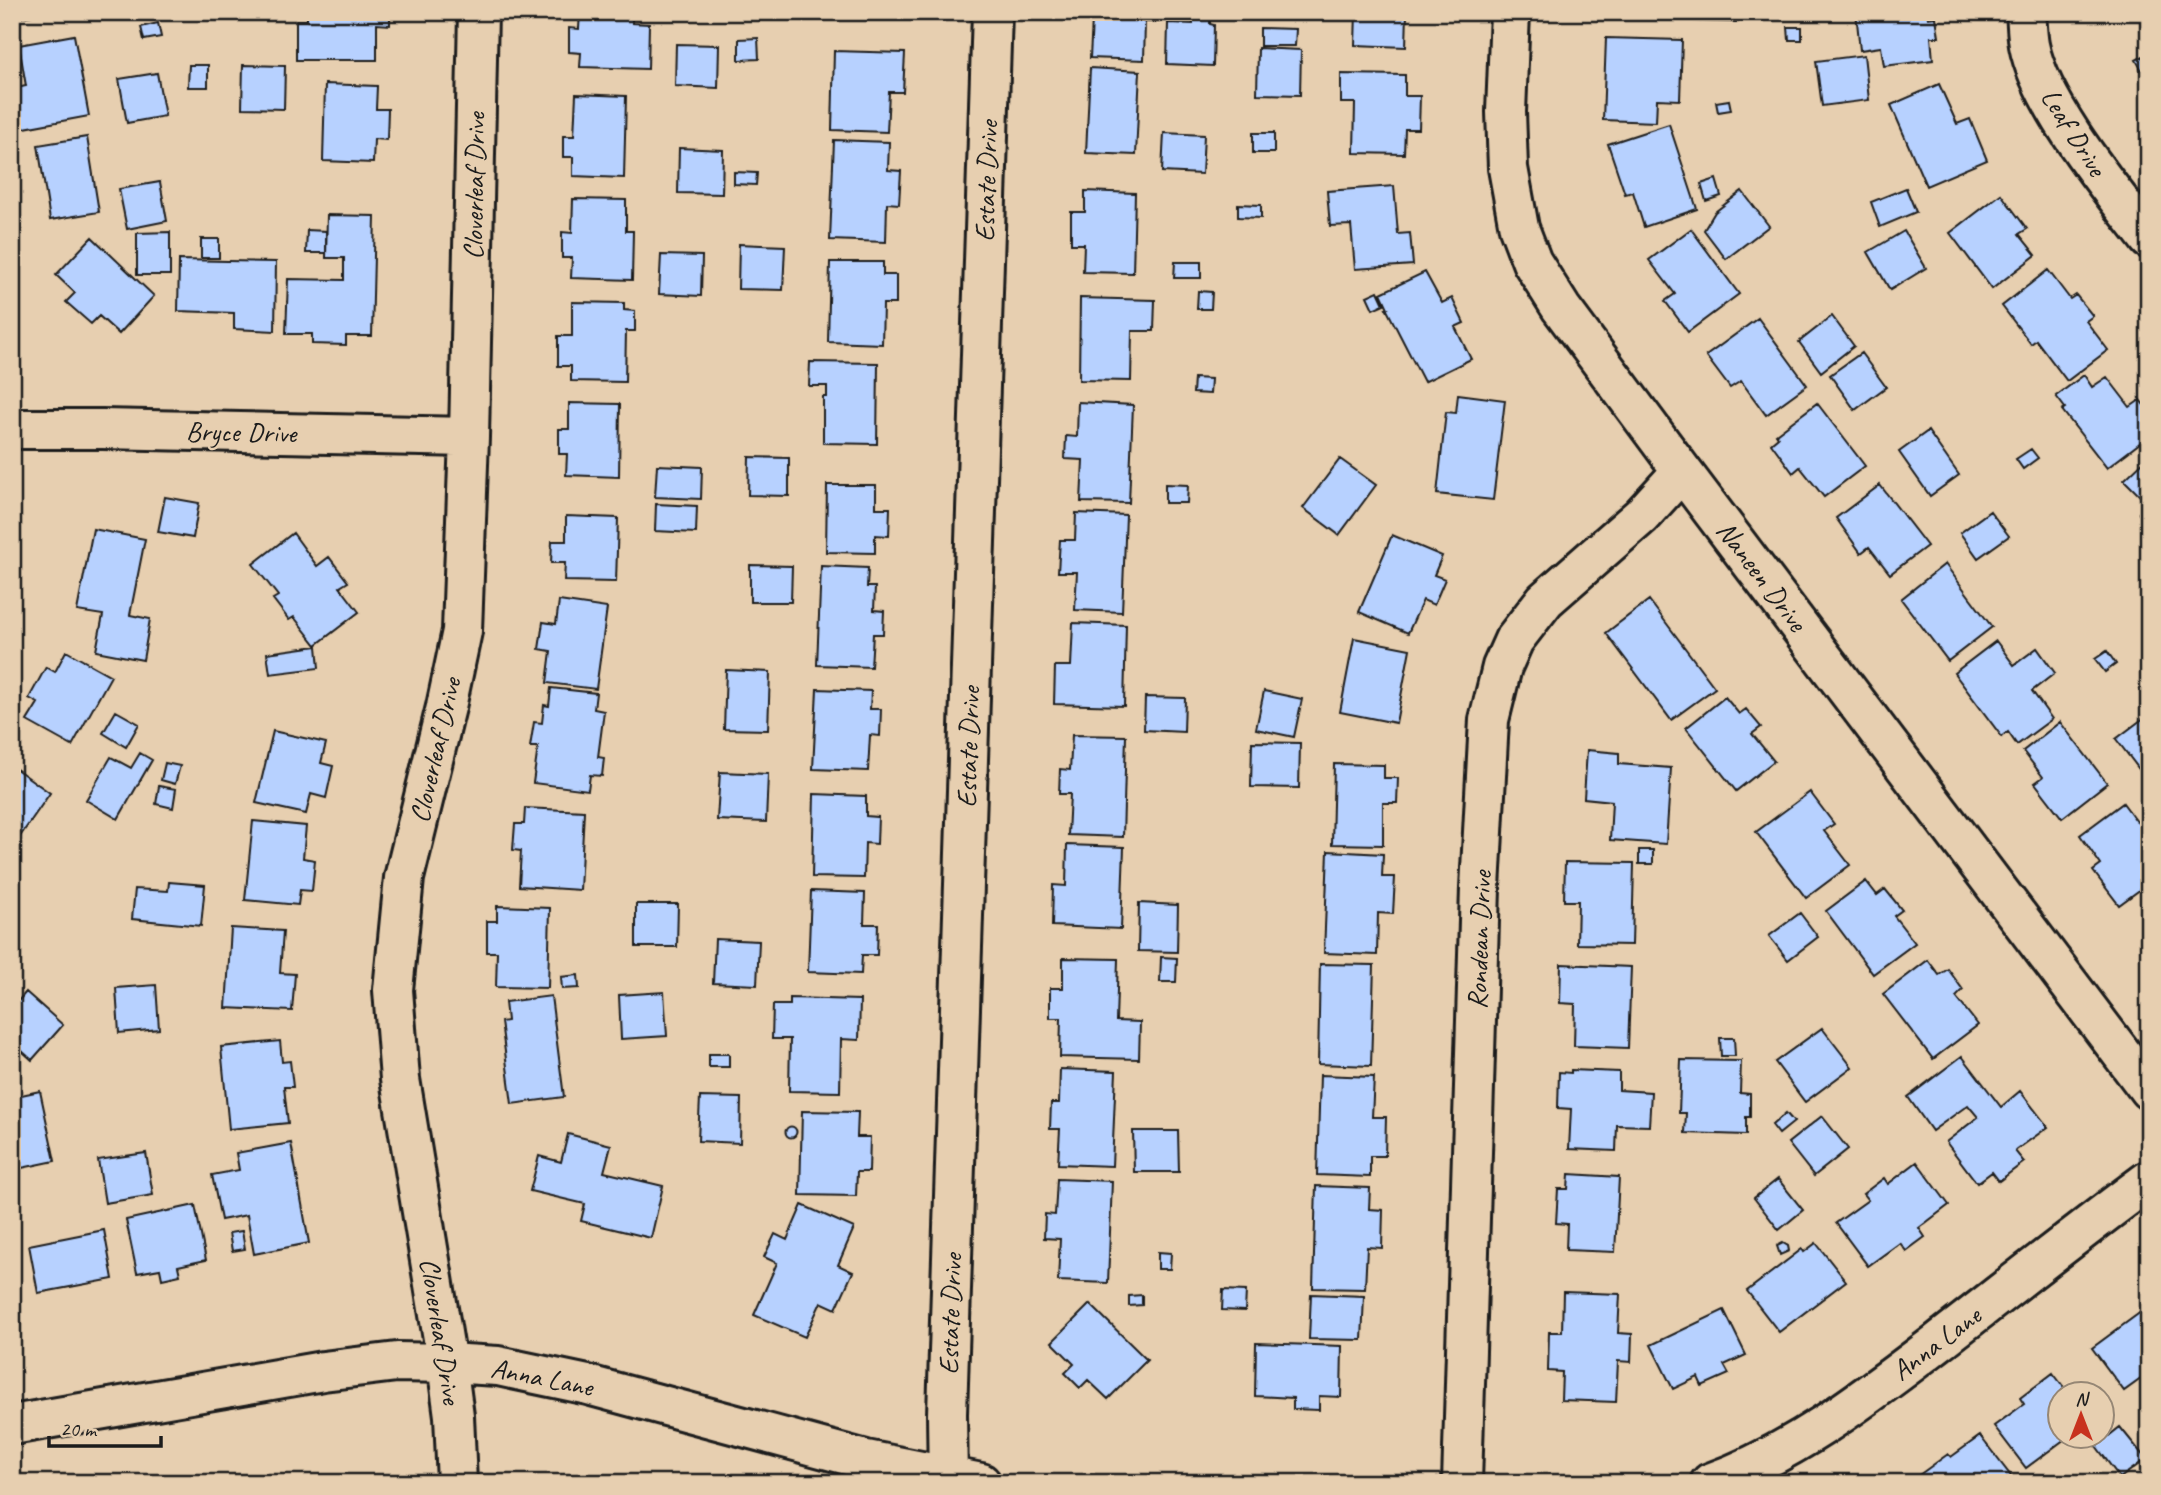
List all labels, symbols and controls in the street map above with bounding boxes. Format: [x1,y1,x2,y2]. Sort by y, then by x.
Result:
street label: Leaf Drive [2033,82,2116,184]
street label: Cloverleaf Drive [455,110,493,260]
street label: Estate Drive [966,118,1006,242]
street label: Bryce Drive [186,414,298,450]
street label: Naneen Drive [1709,514,1816,640]
street label: Cloverleaf Drive [401,672,469,826]
street label: Estate Drive [948,684,988,808]
street label: Rondean Drive [1459,868,1499,1010]
street label: Estate Drive [930,1251,970,1375]
street label: Cloverleaf Drive [412,1256,470,1408]
street label: Anna Lane [1884,1297,1989,1388]
street label: Anna Lane [488,1350,598,1404]
north arrow [2046,1380,2116,1450]
text: N [2075,1387,2090,1411]
scale bar [49,1404,161,1448]
text: 20 m [60,1416,98,1442]

